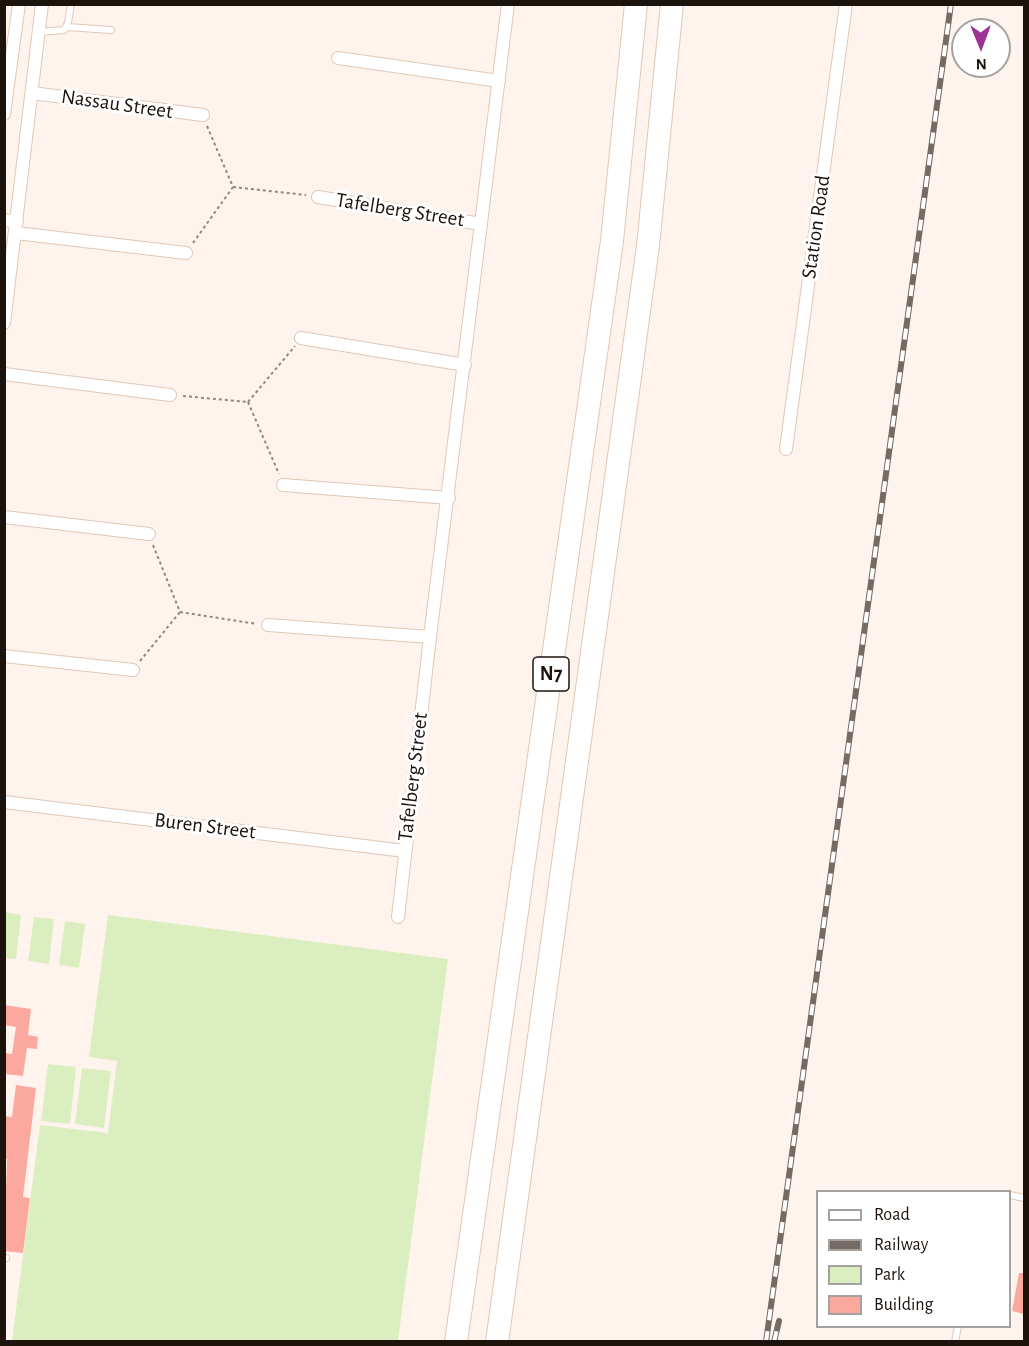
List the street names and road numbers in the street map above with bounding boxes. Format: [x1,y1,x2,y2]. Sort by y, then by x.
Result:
street label: Nassau Street [60,84,174,124]
street label: Station Road [796,174,836,280]
street label: Tafelberg Street [334,187,466,233]
road number: N7 [533,657,569,691]
street label: Tafelberg Street [393,711,433,843]
street label: Buren Street [153,807,257,845]

